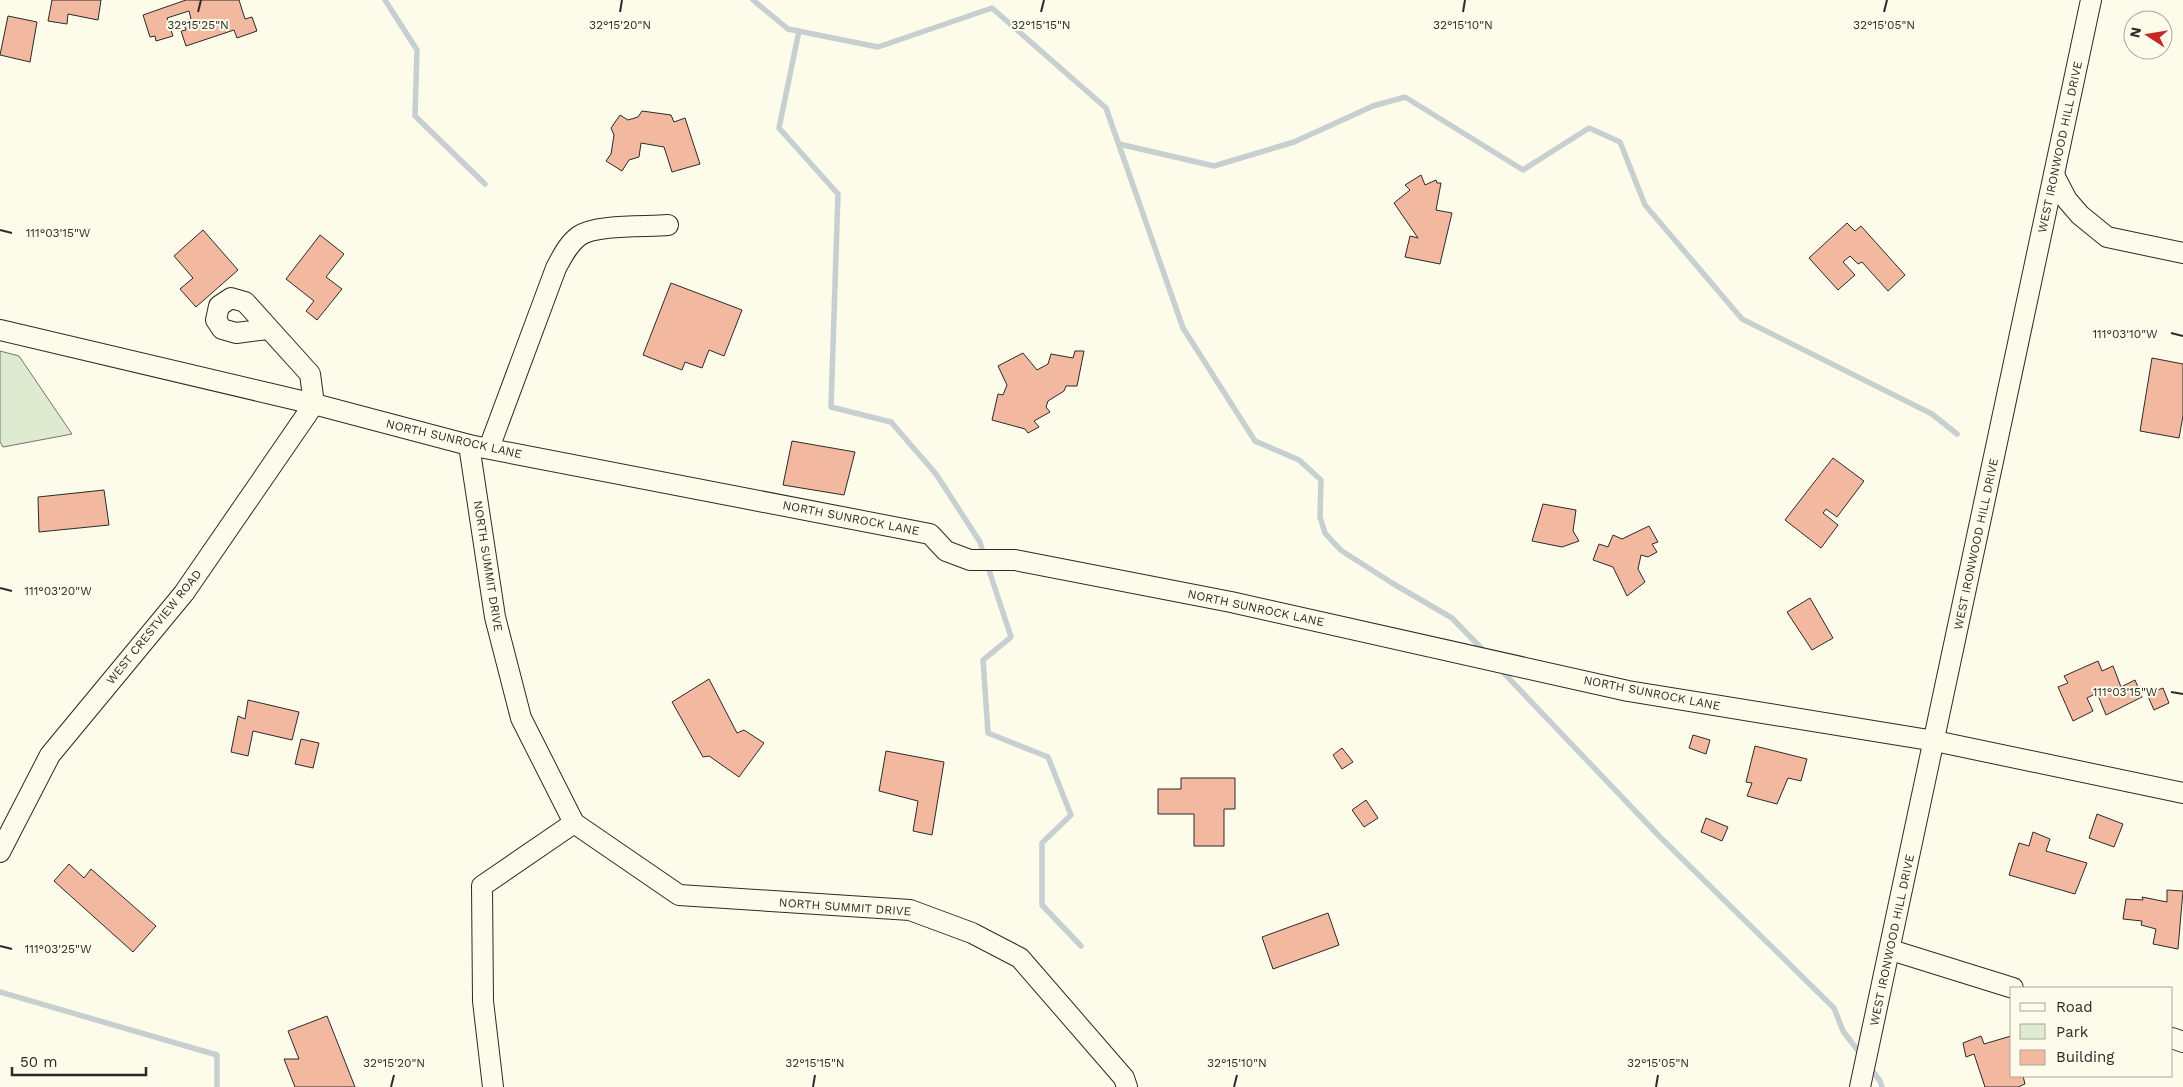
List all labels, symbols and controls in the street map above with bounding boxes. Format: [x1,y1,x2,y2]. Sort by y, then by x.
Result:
north arrow [2123,10,2173,60]
text: 32°15'25"N [167,18,229,32]
text: 32°15'20"N [589,18,651,32]
text: 32°15'15"N [1011,18,1071,32]
text: 32°15'10"N [1433,18,1493,32]
text: 32°15'05"N [1853,18,1915,32]
text: N [2126,26,2144,39]
street label: WEST IRONWOOD HILL DRIVE [2035,60,2085,234]
text: 111°03'15"W [26,226,91,240]
text: 111°03'10"W [2092,327,2158,341]
street label: NORTH SUNROCK LANE [385,417,524,462]
street label: WEST IRONWOOD HILL DRIVE [1951,457,2001,631]
street label: NORTH SUNROCK LANE [781,498,921,538]
street label: NORTH SUMMIT DRIVE [471,499,505,633]
street label: WEST CRESTVIEW ROAD [103,567,205,687]
text: 111°03'20"W [24,584,92,598]
street label: NORTH SUNROCK LANE [1186,587,1326,629]
street label: NORTH SUNROCK LANE [1582,673,1722,713]
text: 111°03'15"W [2093,685,2158,699]
street label: WEST IRONWOOD HILL DRIVE [1867,853,1917,1027]
street label: NORTH SUMMIT DRIVE [778,895,912,919]
text: 111°03'25"W [25,942,92,956]
legend [2010,987,2173,1077]
text: Road [2056,998,2093,1016]
text: Park [2056,1023,2089,1041]
scale bar [12,1044,146,1076]
text: Building [2056,1048,2114,1066]
text: 50 m [20,1053,57,1071]
text: 32°15'20"N [363,1056,425,1070]
text: 32°15'15"N [785,1056,845,1070]
text: 32°15'10"N [1207,1056,1267,1070]
text: 32°15'05"N [1627,1056,1689,1070]

